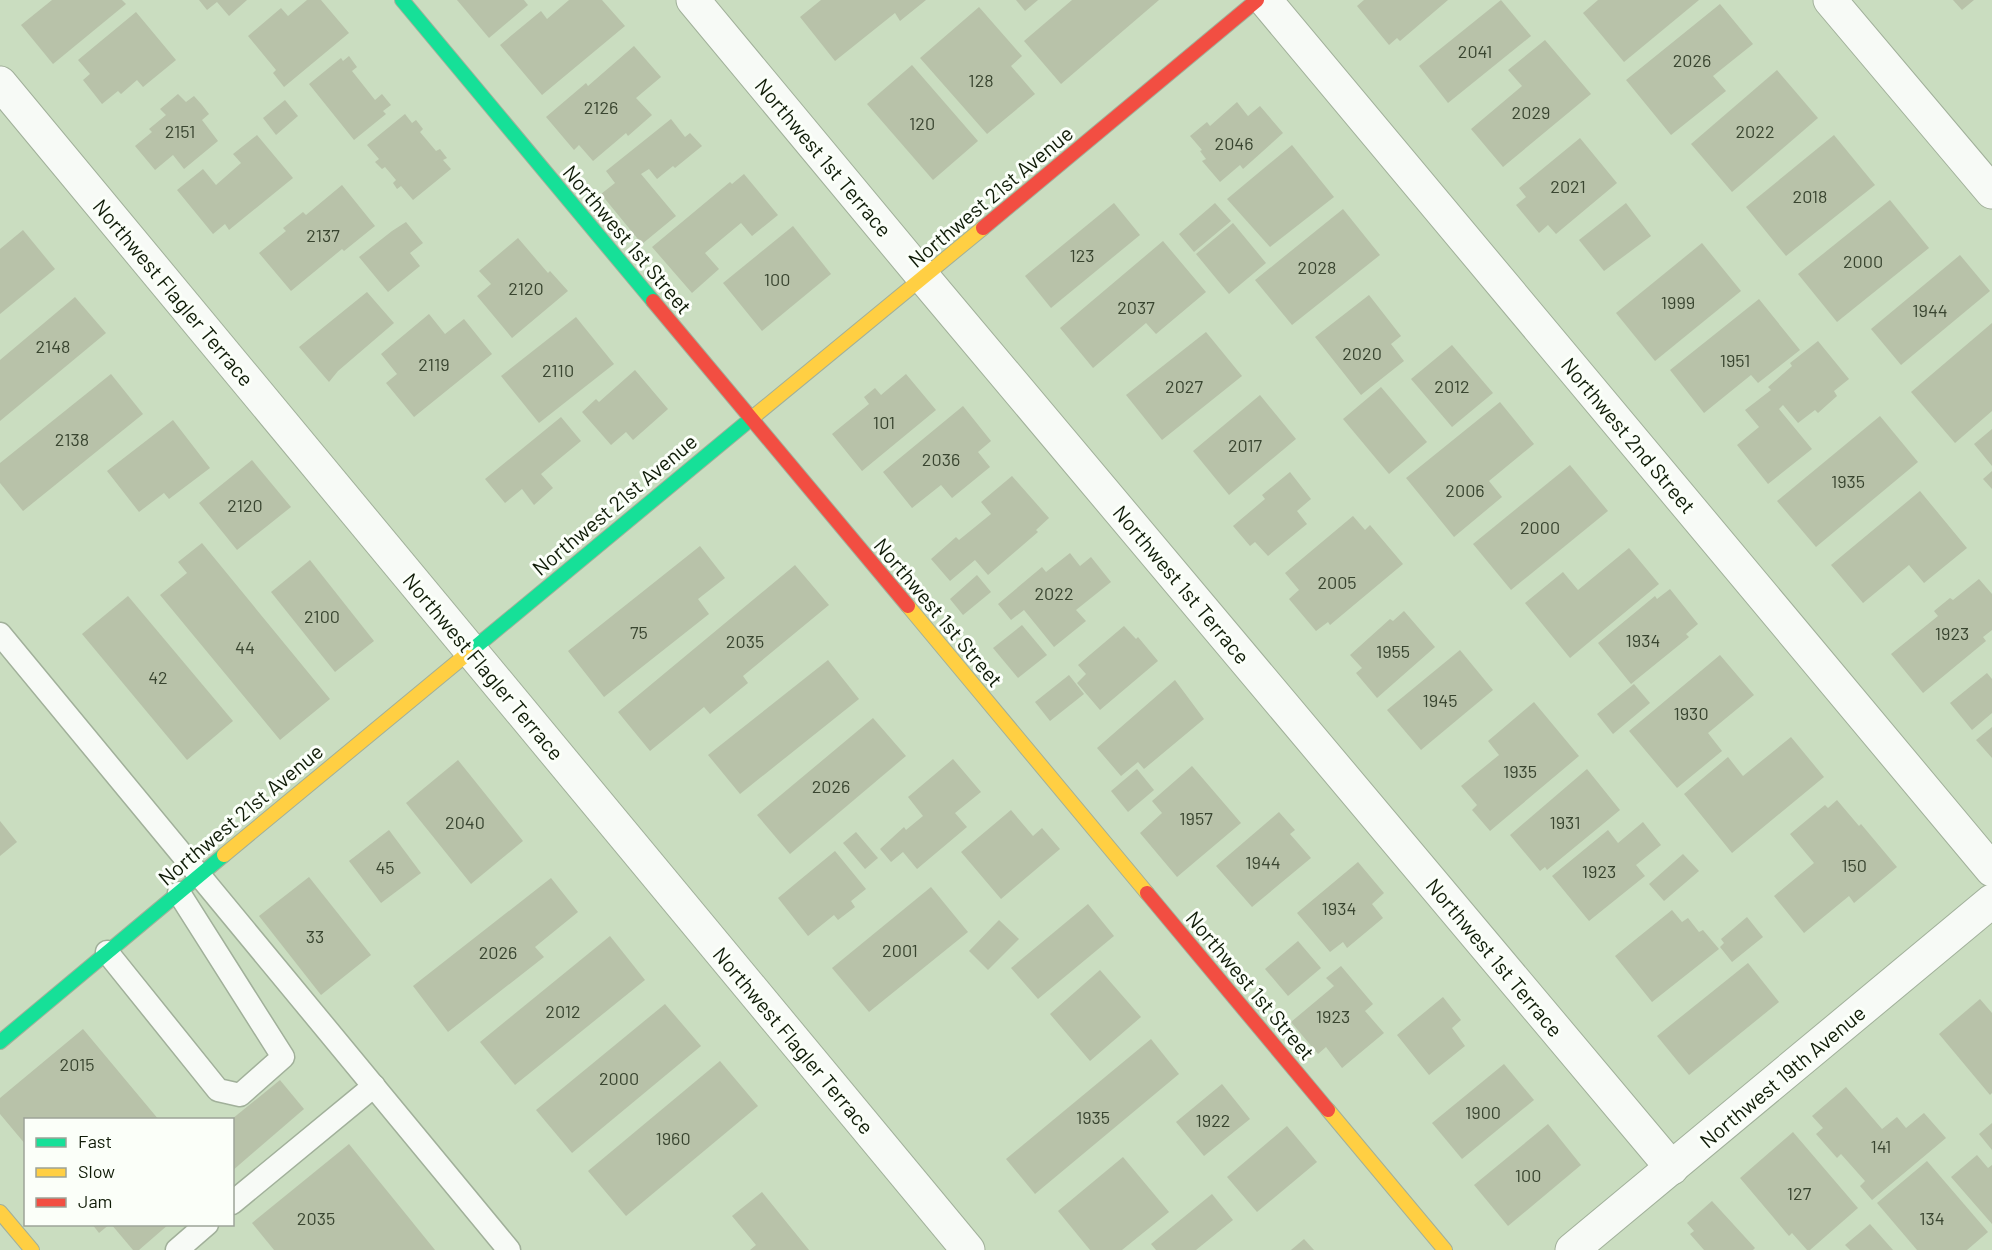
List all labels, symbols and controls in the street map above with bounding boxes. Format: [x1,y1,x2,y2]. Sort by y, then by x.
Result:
house number: 2041 [1458,40,1492,62]
house number: 2026 [1673,49,1711,71]
house number: 128 [968,69,994,91]
street label: Northwest 1st Terrace [750,73,898,241]
house number: 2126 [584,96,618,118]
house number: 2029 [1512,101,1550,123]
house number: 120 [909,112,935,134]
house number: 2151 [165,120,195,142]
street label: Northwest 21st Avenue [903,120,1077,272]
house number: 2022 [1735,120,1775,142]
house number: 2046 [1214,132,1254,154]
street label: Northwest 1st Street [558,159,698,319]
house number: 2021 [1550,175,1586,197]
house number: 2018 [1793,185,1828,207]
street label: Northwest Flagler Terrace [88,193,260,391]
house number: 2137 [306,224,340,246]
house number: 123 [1069,244,1095,266]
house number: 2000 [1843,250,1883,272]
house number: 2028 [1298,256,1336,278]
house number: 100 [764,268,790,290]
house number: 2120 [508,277,544,299]
house number: 1999 [1661,291,1695,313]
house number: 2037 [1117,296,1155,318]
house number: 1944 [1912,299,1948,321]
house number: 2148 [36,335,71,357]
house number: 2020 [1342,342,1382,364]
house number: 1951 [1720,349,1750,371]
street label: Northwest 2nd Street [1557,352,1701,518]
house number: 2119 [418,353,450,375]
house number: 2110 [542,359,574,381]
house number: 2027 [1165,375,1203,397]
house number: 2012 [1434,375,1470,397]
house number: 101 [873,411,895,433]
house number: 2138 [55,428,89,450]
street label: Northwest 21st Avenue [527,428,701,580]
house number: 2017 [1228,434,1263,456]
house number: 2036 [922,448,960,470]
house number: 1935 [1831,470,1865,492]
house number: 2006 [1445,479,1485,501]
house number: 2120 [227,494,263,516]
street label: Northwest 1st Terrace [1108,500,1256,668]
house number: 2000 [1520,516,1560,538]
street label: Northwest 1st Street [869,532,1009,692]
street label: Northwest Flagler Terrace [398,567,570,765]
house number: 2005 [1317,571,1357,593]
house number: 2022 [1034,582,1074,604]
house number: 2100 [304,605,340,627]
house number: 75 [630,621,648,643]
house number: 1923 [1935,622,1969,644]
house number: 1934 [1626,629,1660,651]
house number: 2035 [726,630,764,652]
house number: 44 [235,636,255,658]
house number: 1955 [1376,640,1410,662]
house number: 42 [148,666,168,688]
house number: 1945 [1423,689,1457,711]
house number: 1930 [1673,702,1709,724]
street label: Northwest 21st Avenue [153,738,327,890]
house number: 1935 [1503,760,1537,782]
house number: 2026 [812,775,850,797]
house number: 1957 [1179,807,1213,829]
house number: 2040 [445,811,485,833]
house number: 1931 [1549,811,1581,833]
house number: 1944 [1245,851,1281,873]
house number: 150 [1841,854,1867,876]
house number: 45 [375,856,395,878]
house number: 1923 [1582,860,1616,882]
street label: Northwest 1st Terrace [1421,873,1569,1041]
house number: 1934 [1322,897,1356,919]
street label: Northwest 1st Street [1181,905,1321,1065]
house number: 33 [306,925,324,947]
house number: 2001 [882,939,918,961]
house number: 2026 [479,941,517,963]
street label: Northwest Flagler Terrace [708,941,880,1139]
street label: Northwest 19th Avenue [1694,999,1870,1153]
house number: 2012 [545,1000,581,1022]
house number: 1923 [1316,1005,1350,1027]
house number: 2015 [60,1053,94,1075]
house number: 2000 [599,1067,639,1089]
house number: 1900 [1465,1101,1501,1123]
house number: 1935 [1076,1106,1110,1128]
house number: 1922 [1196,1109,1230,1131]
legend [24,1118,234,1226]
house number: 1960 [655,1127,691,1149]
text: Fast [78,1130,112,1152]
house number: 141 [1871,1135,1891,1157]
text: Slow [78,1160,115,1182]
house number: 100 [1515,1164,1541,1186]
house number: 127 [1787,1182,1812,1204]
text: Jam [78,1190,112,1212]
house number: 2035 [297,1207,335,1229]
house number: 134 [1919,1207,1945,1229]

